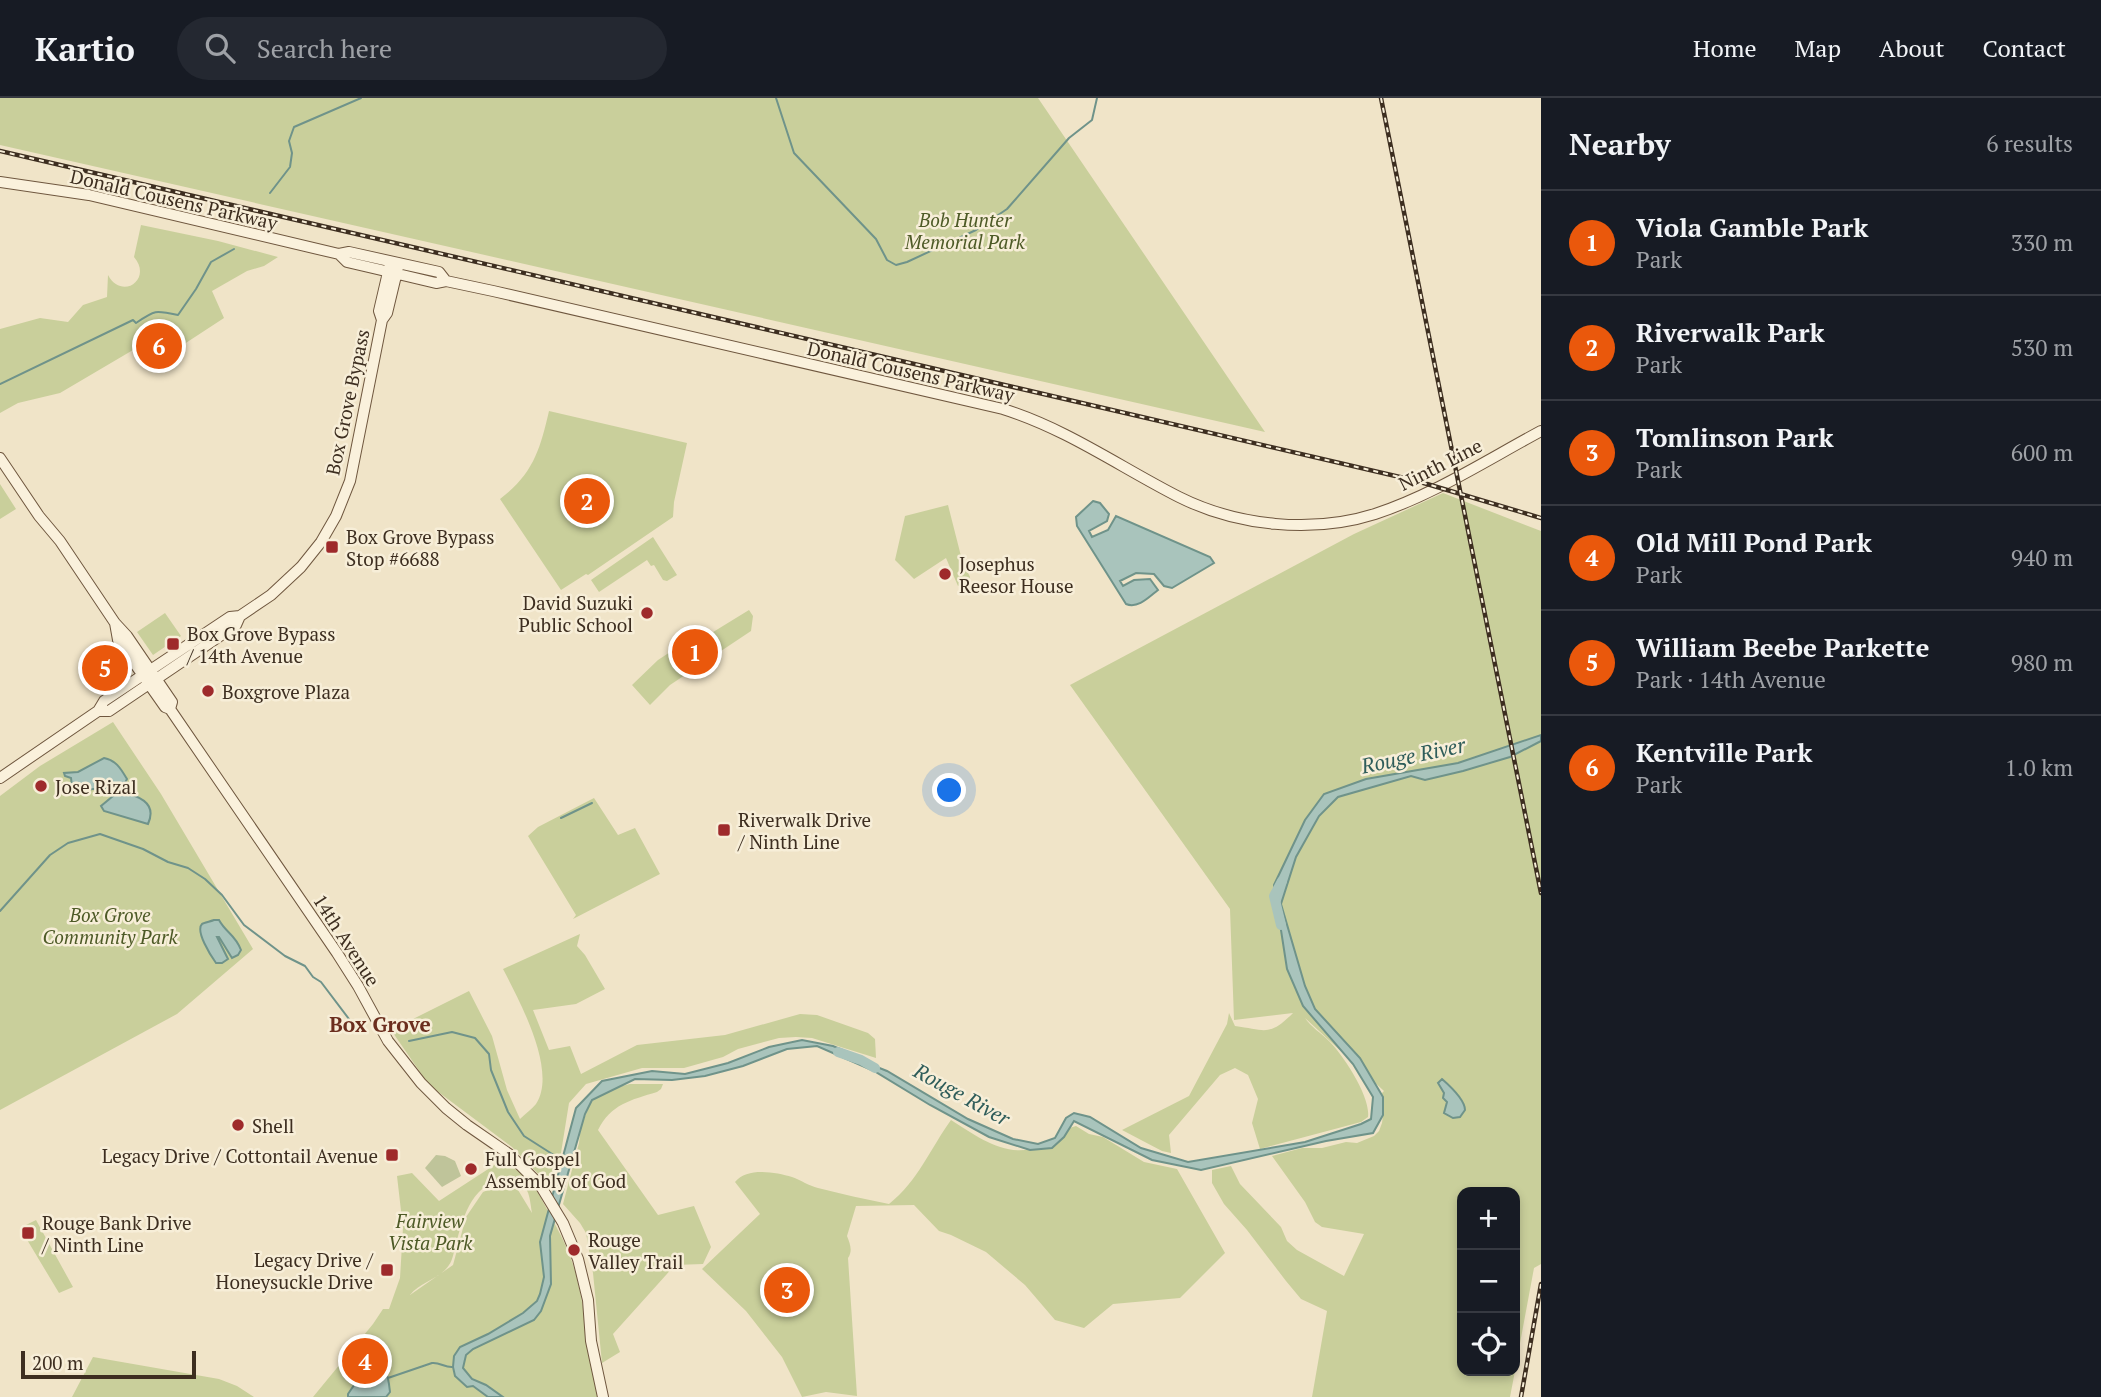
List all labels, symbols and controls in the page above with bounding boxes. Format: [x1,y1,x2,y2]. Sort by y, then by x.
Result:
search box [177,17,667,80]
text: Kartio [35,27,135,70]
icon: search [201,29,239,67]
text: Search here [257,31,392,65]
text: Home [1693,32,1757,64]
text: Map [1795,32,1841,64]
text: About [1879,32,1945,64]
text: Contact [1983,32,2066,64]
text: Nearby [1569,124,1671,164]
text: 6 results [1986,128,2073,159]
street label: Donald Cousens Parkway [68,163,280,235]
park label: Bob Hunter Memorial Park [904,207,1026,254]
text: Viola Gamble Park [1636,210,1868,244]
text: 1 [1586,227,1599,258]
text: 330 m [2011,227,2073,258]
text: Park [1636,244,1682,275]
text: Riverwalk Park [1636,315,1825,349]
pin: 6 [136,320,182,372]
street label: Box Grove Bypass [319,327,375,477]
text: 2 [1586,332,1599,363]
text: 530 m [2011,332,2073,363]
street label: Donald Cousens Parkway [805,335,1017,407]
text: Park [1636,349,1682,380]
text: Tomlinson Park [1636,420,1834,454]
street label: Ninth Line [1394,432,1486,496]
text: 3 [1586,437,1599,468]
text: 600 m [2011,437,2073,468]
text: Park [1636,454,1682,485]
pin: 2 [564,475,610,527]
place label: Box Grove Bypass Stop #6688 [346,524,495,571]
text: Old Mill Pond Park [1636,525,1872,559]
marker: Box Grove Bypass Stop #6688 [324,539,340,555]
text: 4 [1586,542,1599,573]
text: 940 m [2011,542,2073,573]
place label: Josephus Reesor House [959,551,1074,598]
text: Park [1636,559,1682,590]
marker: Josephus Reesor House [937,566,953,582]
place label: David Suzuki Public School [519,590,633,637]
marker: David Suzuki Public School [639,605,655,621]
place label: Box Grove Bypass / 14th Avenue [186,621,336,668]
pin: 1 [672,626,718,678]
text: William Beebe Parkette [1636,630,1929,664]
marker: Box Grove Bypass / 14th Avenue [165,636,181,652]
pin: 5 [82,642,128,694]
text: 5 [1586,647,1599,678]
text: 980 m [2011,647,2073,678]
text: Park · 14th Avenue [1636,664,1826,695]
place label: Boxgrove Plaza [222,679,350,704]
marker: Boxgrove Plaza [200,683,216,699]
water label: Rouge River [1357,730,1468,780]
text: Kentville Park [1636,735,1812,769]
text: 6 [1586,752,1599,783]
text: 1.0 km [2005,752,2073,783]
text: Park [1636,769,1682,800]
your location [932,773,966,807]
place label: Jose Rizal [55,774,137,799]
marker: Jose Rizal [33,778,49,794]
place label: Riverwalk Drive / Ninth Line [737,807,871,854]
marker: Riverwalk Drive / Ninth Line [716,822,732,838]
street label: 14th Avenue [308,889,386,991]
park label: Box Grove Community Park [42,902,178,949]
district label: Box Grove [329,1010,431,1038]
water label: Rouge River [908,1056,1016,1132]
place label: Shell [252,1113,294,1138]
marker: Shell [230,1117,246,1133]
place label: Legacy Drive / Cottontail Avenue [102,1143,378,1168]
place label: Full Gospel Assembly of God [485,1146,627,1193]
marker: Legacy Drive / Cottontail Avenue [384,1147,400,1163]
marker: Full Gospel Assembly of God [463,1161,479,1177]
map controls [1457,1187,1520,1376]
button: + [1457,1187,1520,1250]
park label: Fairview Vista Park [388,1208,473,1255]
place label: Rouge Bank Drive / Ninth Line [41,1210,192,1257]
marker: Rouge Bank Drive / Ninth Line [20,1225,36,1241]
place label: Rouge Valley Trail [588,1227,683,1274]
marker: Rouge Valley Trail [566,1242,582,1258]
place label: Legacy Drive / Honeysuckle Drive [216,1247,374,1294]
button: − [1457,1250,1520,1313]
marker: Legacy Drive / Honeysuckle Drive [379,1262,395,1278]
pin: 3 [764,1264,810,1316]
button: locate [1457,1313,1520,1376]
pin: 4 [342,1335,388,1387]
scale bar [21,1348,196,1380]
text: 200 m [32,1350,83,1375]

